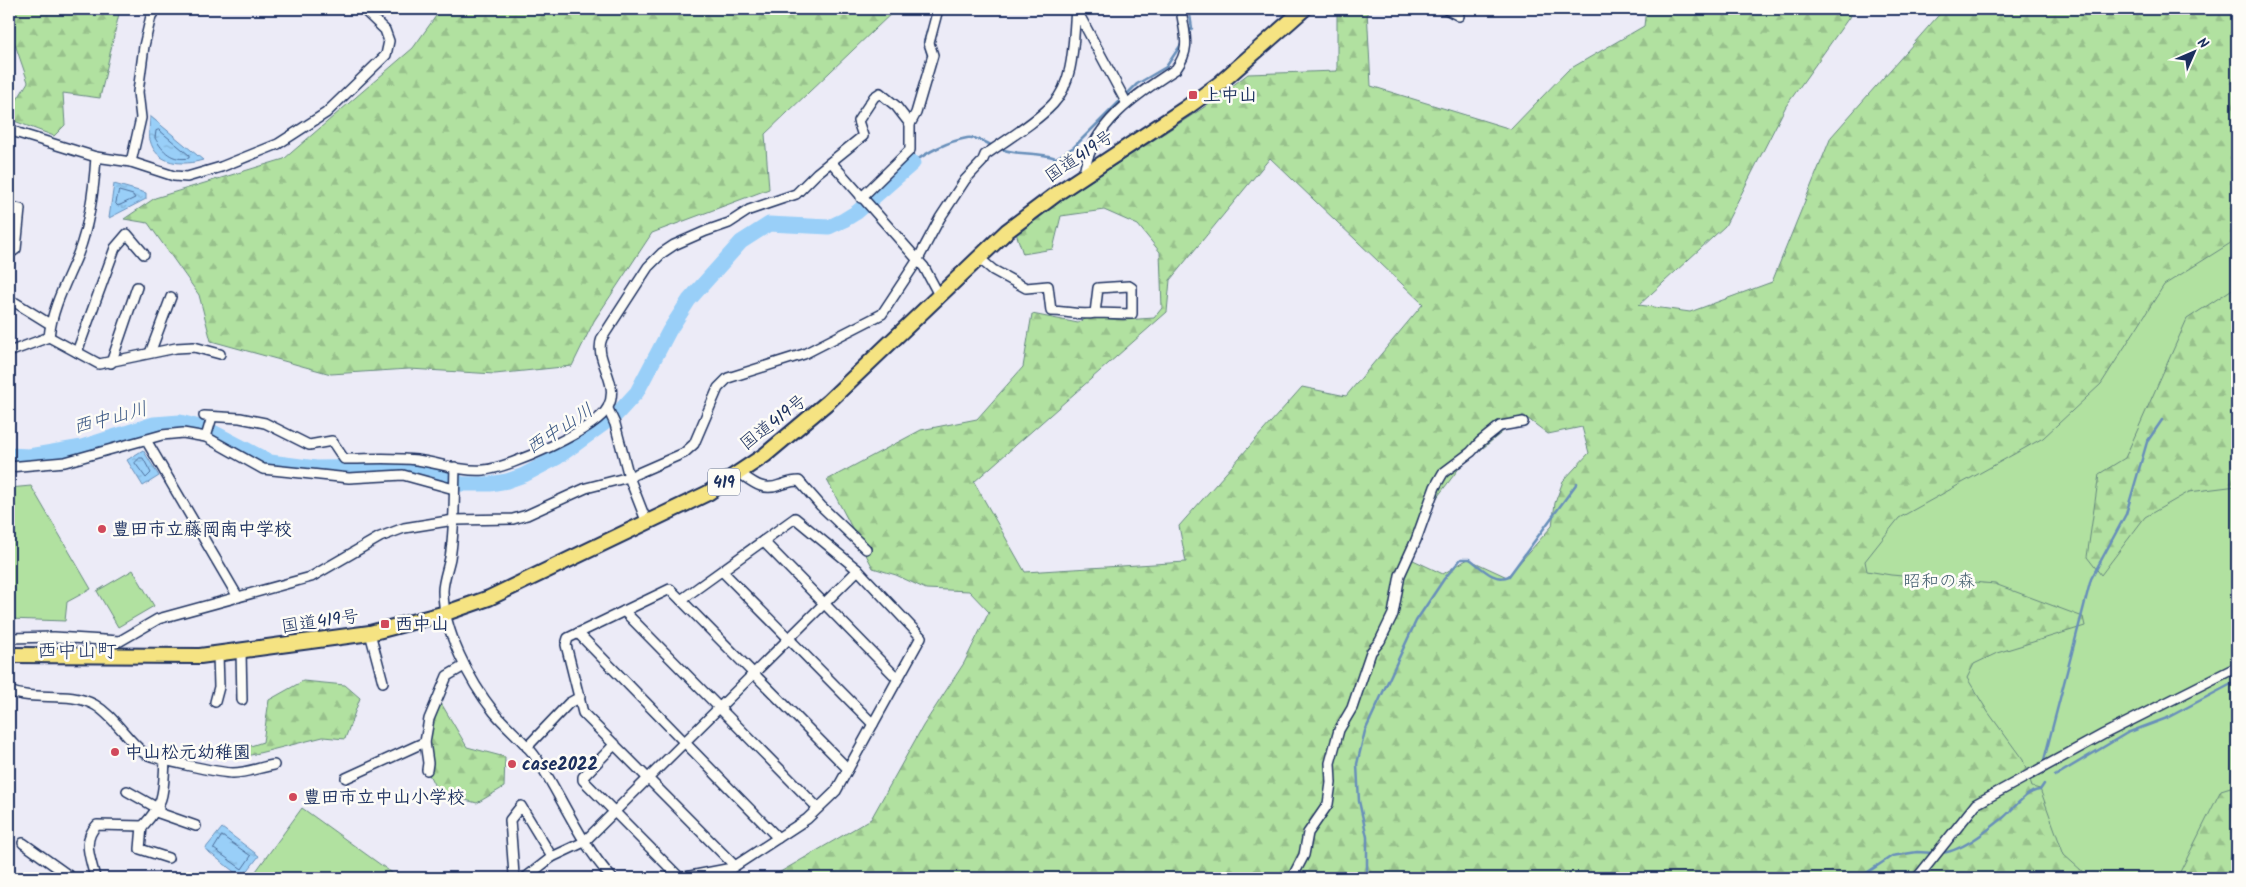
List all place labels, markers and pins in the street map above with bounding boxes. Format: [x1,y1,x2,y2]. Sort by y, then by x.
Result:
place label: 上中山 [1203,82,1257,111]
marker: 上中山 [1187,89,1199,101]
place label: 豊田市立藤岡南中学校 [112,516,292,545]
marker: 豊田市立藤岡南中学校 [96,523,108,535]
place label: 西中山 [395,611,449,640]
marker: 西中山 [379,618,391,630]
place label: 中山松元幼稚園 [125,739,251,768]
marker: 中山松元幼稚園 [109,746,121,758]
place label: case2022 [522,751,598,780]
marker: case2022 [506,758,518,770]
place label: 豊田市立中山小学校 [303,784,465,813]
marker: 豊田市立中山小学校 [287,791,299,803]

